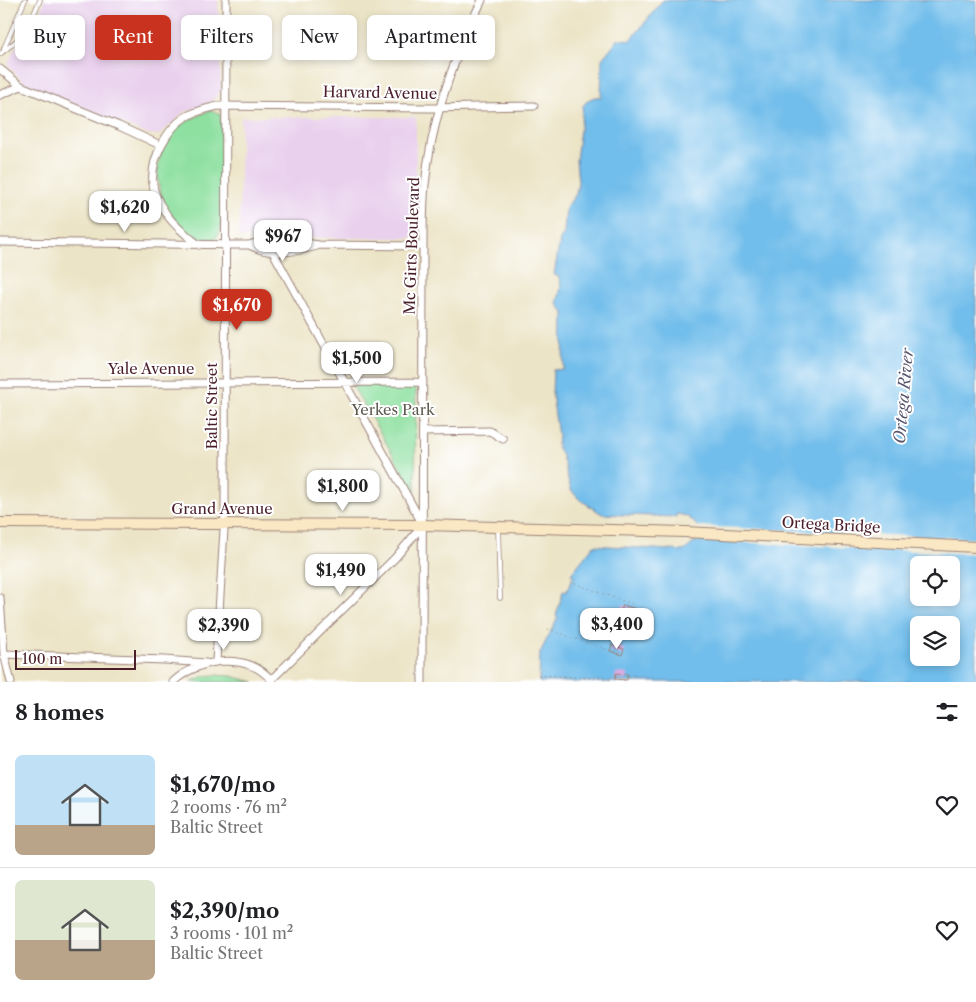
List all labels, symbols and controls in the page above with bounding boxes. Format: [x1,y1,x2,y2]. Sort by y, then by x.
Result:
chip: Buy [15,15,85,60]
chip: Rent [95,15,171,60]
chip: Filters [181,15,272,60]
chip: New [282,15,357,60]
chip: Apartment [367,15,495,60]
street label: Harvard Avenue [323,82,437,103]
street label: Mc Girts Boulevard [400,177,423,315]
pin: $1,620 [84,190,166,233]
text: $1,620 [100,197,150,217]
pin: $967 [253,220,313,262]
text: $967 [265,226,301,246]
pin: $1,670 [196,288,278,331]
text: $1,670 [213,295,261,315]
pin: $1,500 [316,342,398,384]
water label: Ortega River [889,346,917,445]
text: $1,500 [332,348,382,368]
street label: Yale Avenue [107,359,194,378]
street label: Baltic Street [202,362,221,450]
park label: Yerkes Park [350,400,436,419]
pin: $1,800 [302,470,384,512]
text: $1,800 [318,476,368,496]
street label: Grand Avenue [171,499,273,518]
street label: Ortega Bridge [781,512,881,537]
pin: $1,490 [300,554,382,596]
map controls [910,556,960,666]
button: locate [910,556,960,606]
text: $1,490 [316,560,366,580]
pin: $2,390 [183,608,265,651]
pin: $3,400 [576,608,658,650]
text: $3,400 [591,614,643,634]
text: $2,390 [198,615,250,635]
button: layers [910,616,960,666]
scale bar [15,647,136,670]
text: 100 m [22,650,62,668]
icon: filters [933,698,961,726]
text: 8 homes [15,700,104,725]
text: $1,670/mo [170,772,275,797]
icon: home [55,775,115,835]
icon: heart [933,791,961,819]
text: 2 rooms · 76 m² [170,797,287,817]
text: Baltic Street [170,817,263,837]
text: $2,390/mo [170,898,279,923]
icon: home [55,900,115,960]
icon: heart [933,916,961,944]
text: 3 rooms · 101 m² [170,923,293,943]
text: Baltic Street [170,943,263,963]

